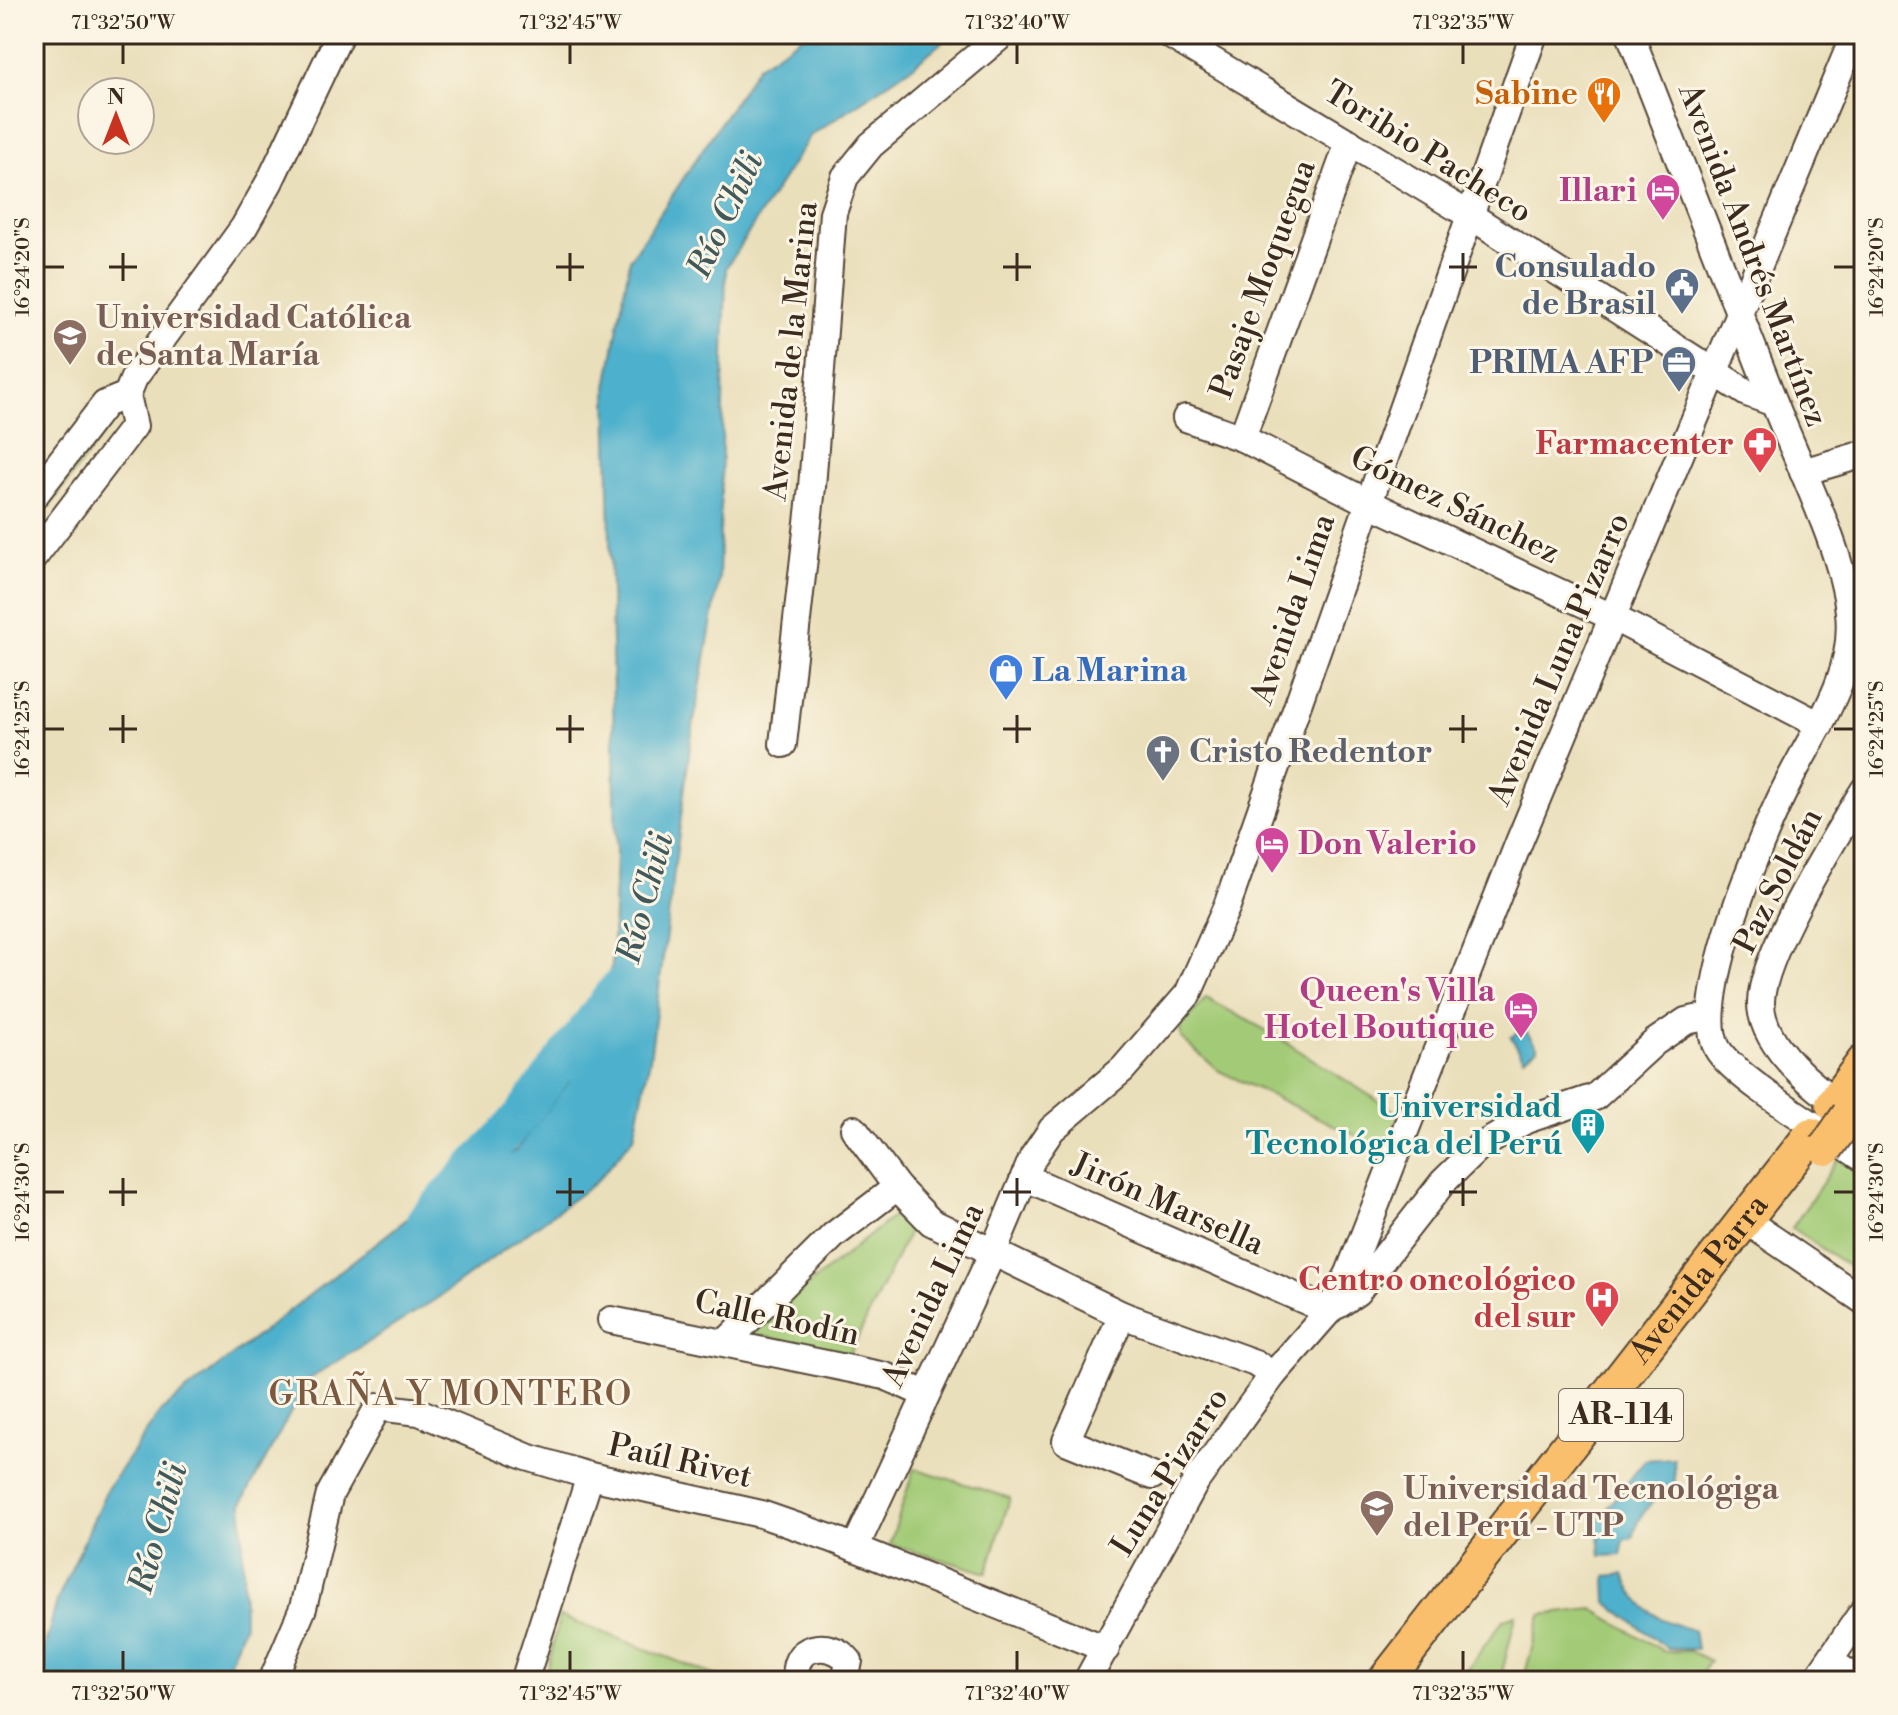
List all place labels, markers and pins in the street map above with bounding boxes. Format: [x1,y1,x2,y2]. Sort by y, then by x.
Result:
place label: Sabine [1475,74,1578,114]
restaurant icon: Sabine [1585,75,1623,125]
place label: Illari [1559,171,1637,211]
hotel icon: Illari [1644,172,1682,222]
place label: Consulado de Brasil [1495,247,1656,324]
public building icon: Consulado de Brasil [1663,266,1701,316]
place label: Universidad Católica de Santa María [96,298,412,375]
school or university icon: Universidad Católica de Santa María [51,317,89,367]
place label: PRIMA AFP [1469,343,1654,383]
office icon: PRIMA AFP [1660,344,1698,394]
place label: Farmacenter [1536,424,1734,464]
pharmacy icon: Farmacenter [1741,425,1779,475]
place label: La Marina [1032,651,1188,691]
shop icon: La Marina [987,652,1025,702]
place label: Cristo Redentor [1189,732,1432,772]
church icon: Cristo Redentor [1144,733,1182,783]
place label: Don Valerio [1298,824,1477,864]
hotel icon: Don Valerio [1253,825,1291,875]
place label: Queen's Villa Hotel Boutique [1264,971,1496,1048]
hotel icon: Queen's Villa Hotel Boutique [1502,990,1540,1040]
place label: Universidad Tecnológica del Perú [1246,1087,1562,1164]
building icon: Universidad Tecnológica del Perú [1569,1106,1607,1156]
place label: Centro oncológico del sur [1298,1260,1576,1337]
hospital icon: Centro oncológico del sur [1583,1279,1621,1329]
place label: Universidad Tecnológiga del Perú - UTP [1403,1469,1779,1546]
school or university icon: Universidad Tecnológiga del Perú - UTP [1358,1488,1396,1538]

